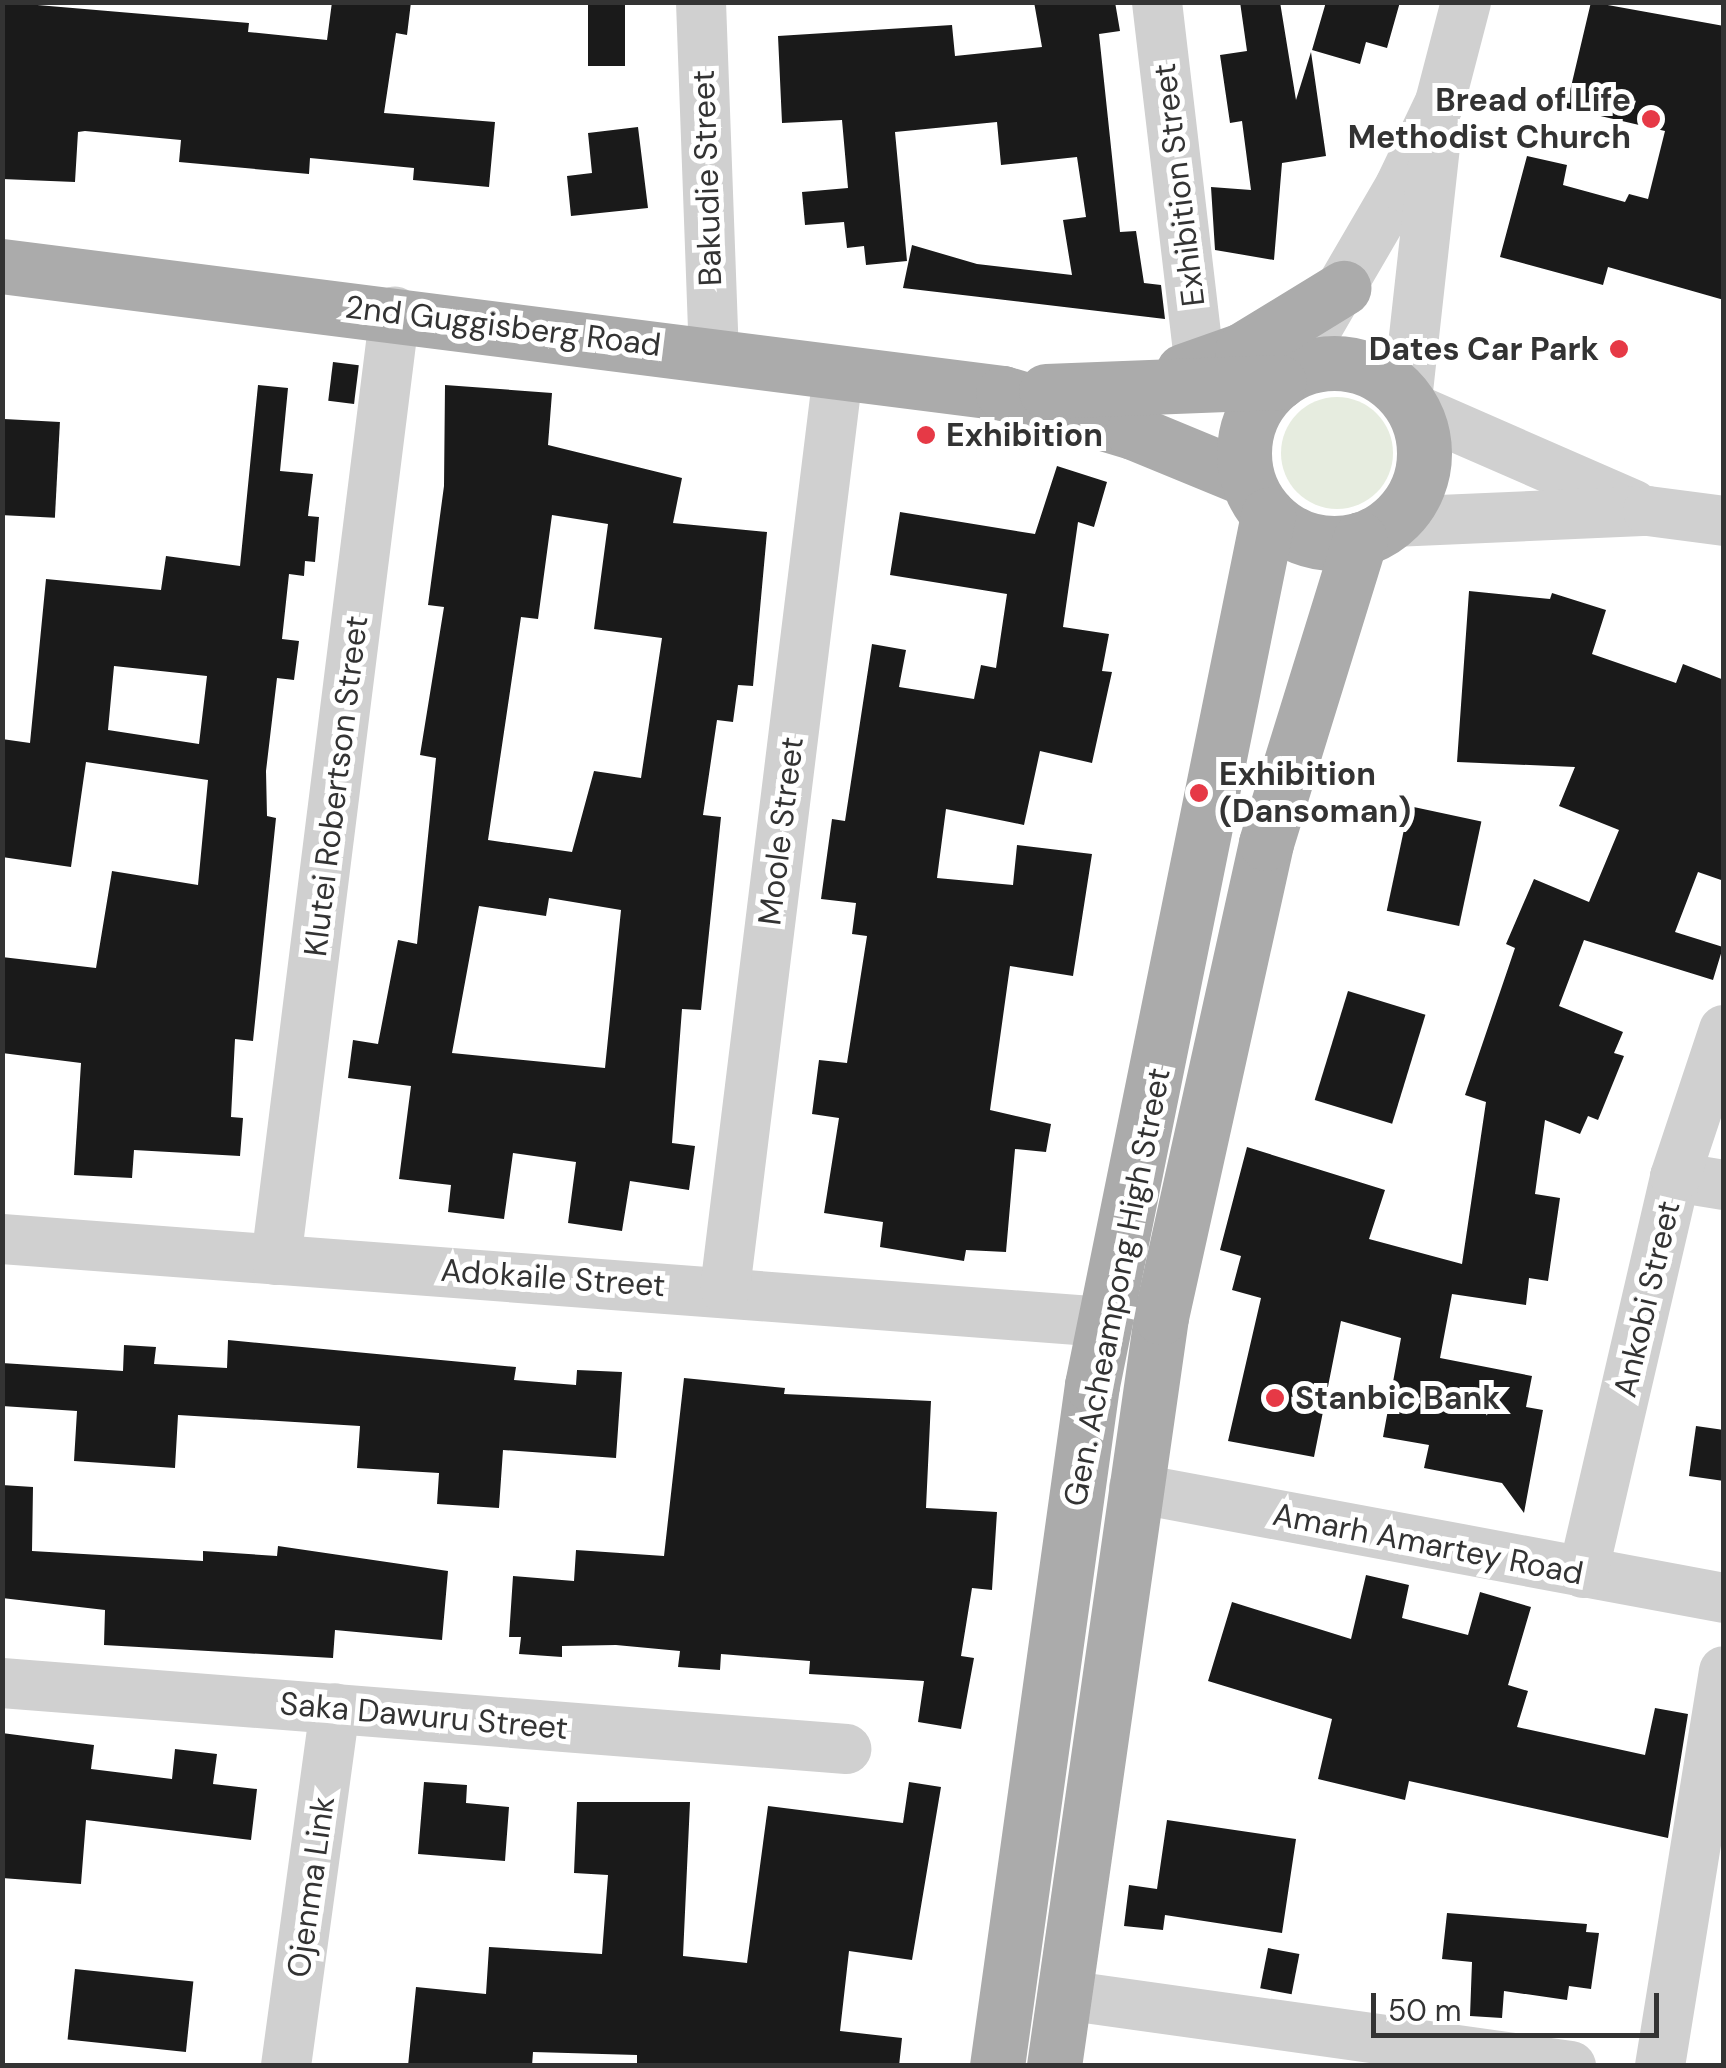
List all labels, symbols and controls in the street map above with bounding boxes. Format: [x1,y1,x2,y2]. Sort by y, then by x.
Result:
street label: Exhibition Street [1145,61,1213,309]
street label: Bakudie Street [684,69,730,287]
place label: Bread of Life Methodist Church [1348,82,1631,157]
marker: Bread of Life Methodist Church [1640,108,1662,130]
street label: 2nd Guggisberg Road [343,288,663,364]
place label: Dates Car Park [1369,330,1599,368]
marker: Dates Car Park [1608,338,1630,360]
place label: Exhibition [946,416,1103,454]
marker: Exhibition [915,424,937,446]
street label: Klutei Robertson Street [296,614,376,958]
street label: Moole Street [750,735,812,927]
place label: Exhibition (Dansoman) [1219,756,1411,831]
marker: Exhibition (Dansoman) [1188,782,1210,804]
street label: Gen. Acheampong High Street [1056,1065,1178,1509]
street label: Ankobi Street [1606,1197,1688,1401]
street label: Adokaile Street [439,1251,667,1305]
place label: Stanbic Bank [1295,1379,1501,1417]
marker: Stanbic Bank [1264,1387,1286,1409]
street label: Amarh Amartey Road [1270,1495,1586,1593]
street label: Saka Dawuru Street [278,1684,570,1748]
street label: Ojenma Link [279,1794,343,1980]
scale bar [1376,1973,1664,2035]
text: 50 m [1388,1991,1462,2030]

